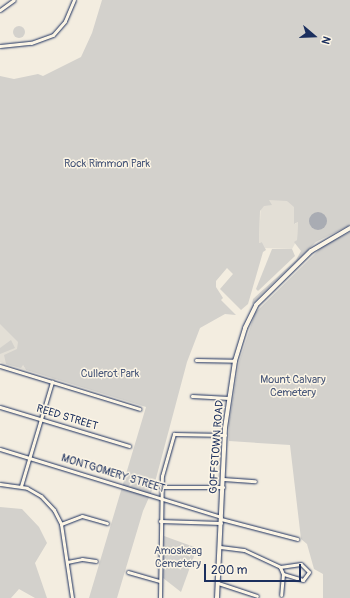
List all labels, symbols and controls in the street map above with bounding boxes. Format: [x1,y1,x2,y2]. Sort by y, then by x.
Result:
north arrow [294,16,334,56]
text: N [318,34,333,46]
park label: Rock Rimmon Park [64,157,150,171]
park label: Cullerot Park [81,367,139,381]
park label: Mount Calvary Cemetery [260,374,326,400]
street label: GOFFSTOWN ROAD [207,400,227,494]
street label: REED STREET [35,402,99,434]
street label: MONTGOMERY STREET [59,452,167,496]
park label: Amoskeag Cemetery [154,545,202,571]
scale bar [206,556,303,582]
text: 200 m [211,563,247,578]

